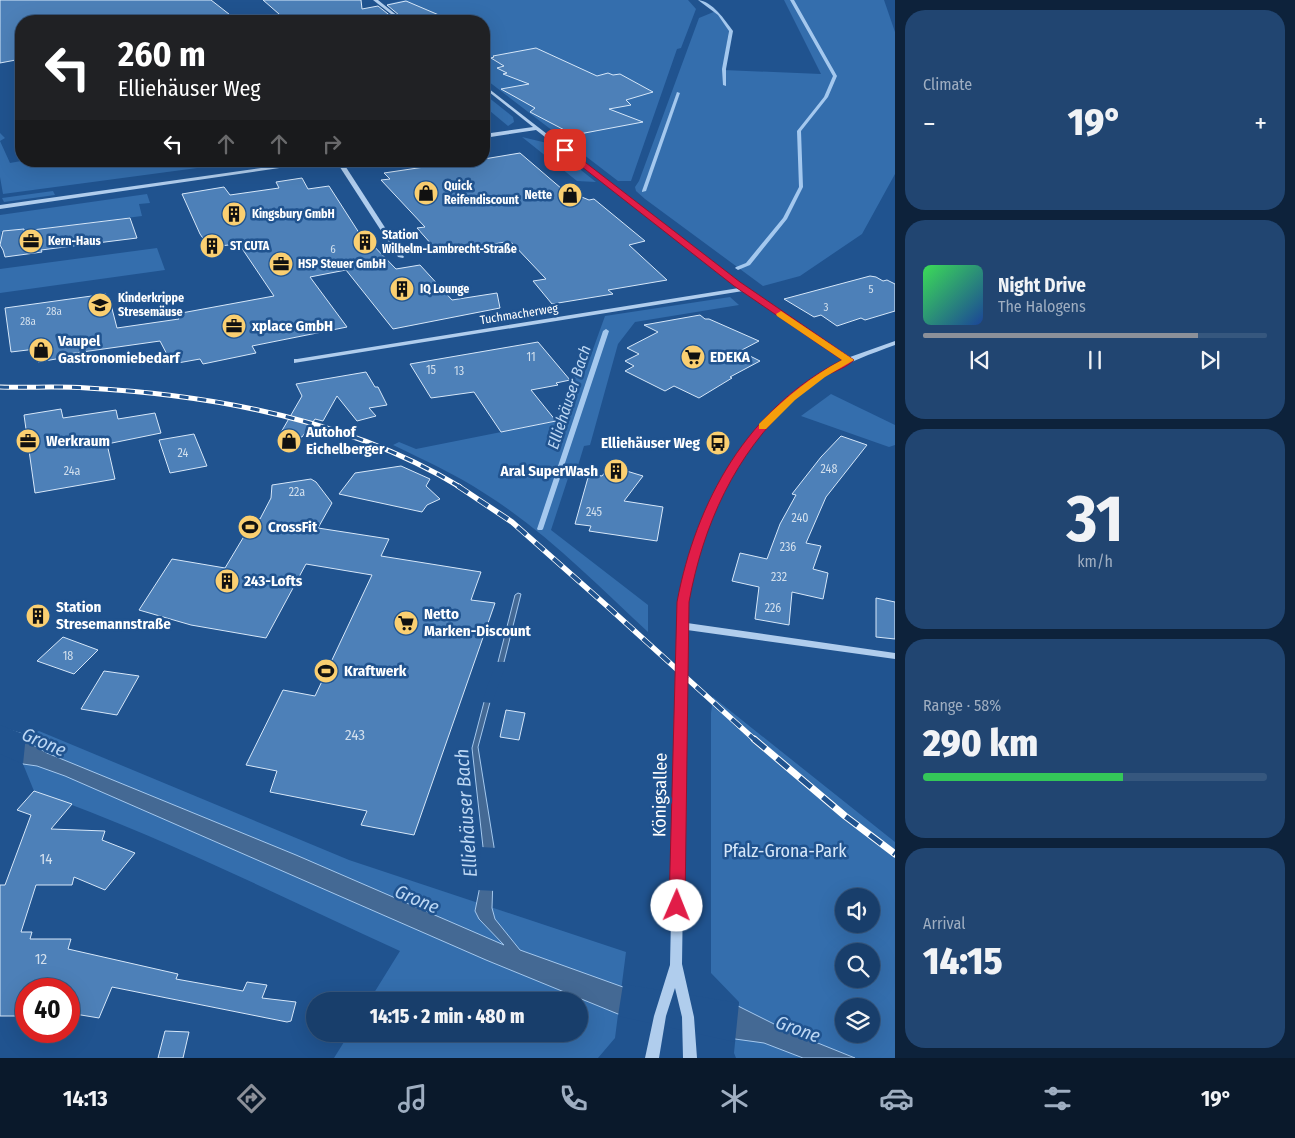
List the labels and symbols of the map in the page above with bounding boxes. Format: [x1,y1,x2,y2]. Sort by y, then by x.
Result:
pin [544,129,586,171]
place label: Quick Reifendiscount [444,179,520,207]
shop icon: Quick Reifendiscount [413,180,439,206]
shop icon: Nette [557,182,583,208]
place label: Nette [524,188,552,202]
building icon: Kingsbury GmbH [221,201,247,227]
place label: Kingsbury GmbH [252,207,335,221]
office icon: Kern-Haus [18,228,44,254]
place label: Station Wilhelm-Lambrecht-Straße [382,228,517,256]
building icon: Station Wilhelm-Lambrecht-Straße [352,229,378,255]
building icon: ST CUTA [199,233,225,259]
place label: Kern-Haus [48,234,101,248]
place label: ST CUTA [230,239,270,253]
house number: 6 [330,243,336,256]
office icon: HSP Steuer GmbH [268,251,294,277]
place label: HSP Steuer GmbH [298,257,386,271]
building icon: IQ Lounge [389,276,415,302]
place label: IQ Lounge [420,282,469,296]
house number: 5 [868,283,874,296]
place label: Kinderkrippe Stresemäuse [118,291,184,319]
school or university icon: Kinderkrippe Stresemäuse [87,292,113,318]
street label: Tuchmacherweg [479,301,559,327]
house number: 3 [824,301,829,314]
house number: 28a [46,305,62,318]
office icon: xplace GmbH [221,313,247,339]
house number: 28a [20,315,36,328]
place label: xplace GmbH [251,317,333,335]
place label: Vaupel Gastronomiebedarf [57,332,181,367]
shop icon: Vaupel Gastronomiebedarf [28,337,54,363]
water label: Elliehäuser Bach [543,343,595,451]
supermarket icon: EDEKA [680,344,706,370]
place label: EDEKA [710,348,751,366]
house number: 11 [526,350,536,364]
house number: 15 [426,363,437,377]
house number: 13 [454,364,464,378]
place label: Autohof Eichelberger [305,423,385,458]
office icon: Werkraum [15,428,41,454]
shop icon: Autohof Eichelberger [276,428,302,454]
bus stop icon: Elliehäuser Weg [705,430,731,456]
place label: Werkraum [46,432,110,450]
place label: Elliehäuser Weg [601,434,701,452]
house number: 24 [178,446,189,460]
building icon: Aral SuperWash [603,458,629,484]
place label: Aral SuperWash [500,462,598,480]
house number: 248 [821,462,837,476]
house number: 24a [64,464,80,478]
house number: 22a [289,485,305,499]
house number: 245 [586,505,603,519]
house number: 240 [791,511,809,525]
sports icon: CrossFit [237,514,263,540]
place label: CrossFit [268,518,318,536]
house number: 236 [780,540,796,554]
building icon: 243-Lofts [214,568,240,594]
house number: 232 [771,570,787,584]
place label: 243-Lofts [243,572,303,590]
place label: Station Stresemannstraße [56,598,171,633]
house number: 226 [765,601,781,615]
building icon: Station Stresemannstraße [25,603,51,629]
place label: Netto Marken-Discount [424,605,532,640]
supermarket icon: Netto Marken-Discount [393,610,419,636]
house number: 18 [63,649,73,663]
sports icon: Kraftwerk [313,658,339,684]
place label: Kraftwerk [344,662,407,680]
water label: Grone [18,722,70,762]
house number: 243 [345,726,365,744]
water label: Elliehäuser Bach [450,748,482,878]
street label: Königsallee [648,752,672,837]
park label: Pfalz-Grona-Park [723,840,847,862]
house number: 14 [39,850,53,868]
water label: Grone [391,879,443,919]
position arrow [650,879,702,931]
house number: 12 [35,950,48,968]
speed limit sign: 40 [15,978,80,1043]
water label: Grone [773,1010,823,1048]

